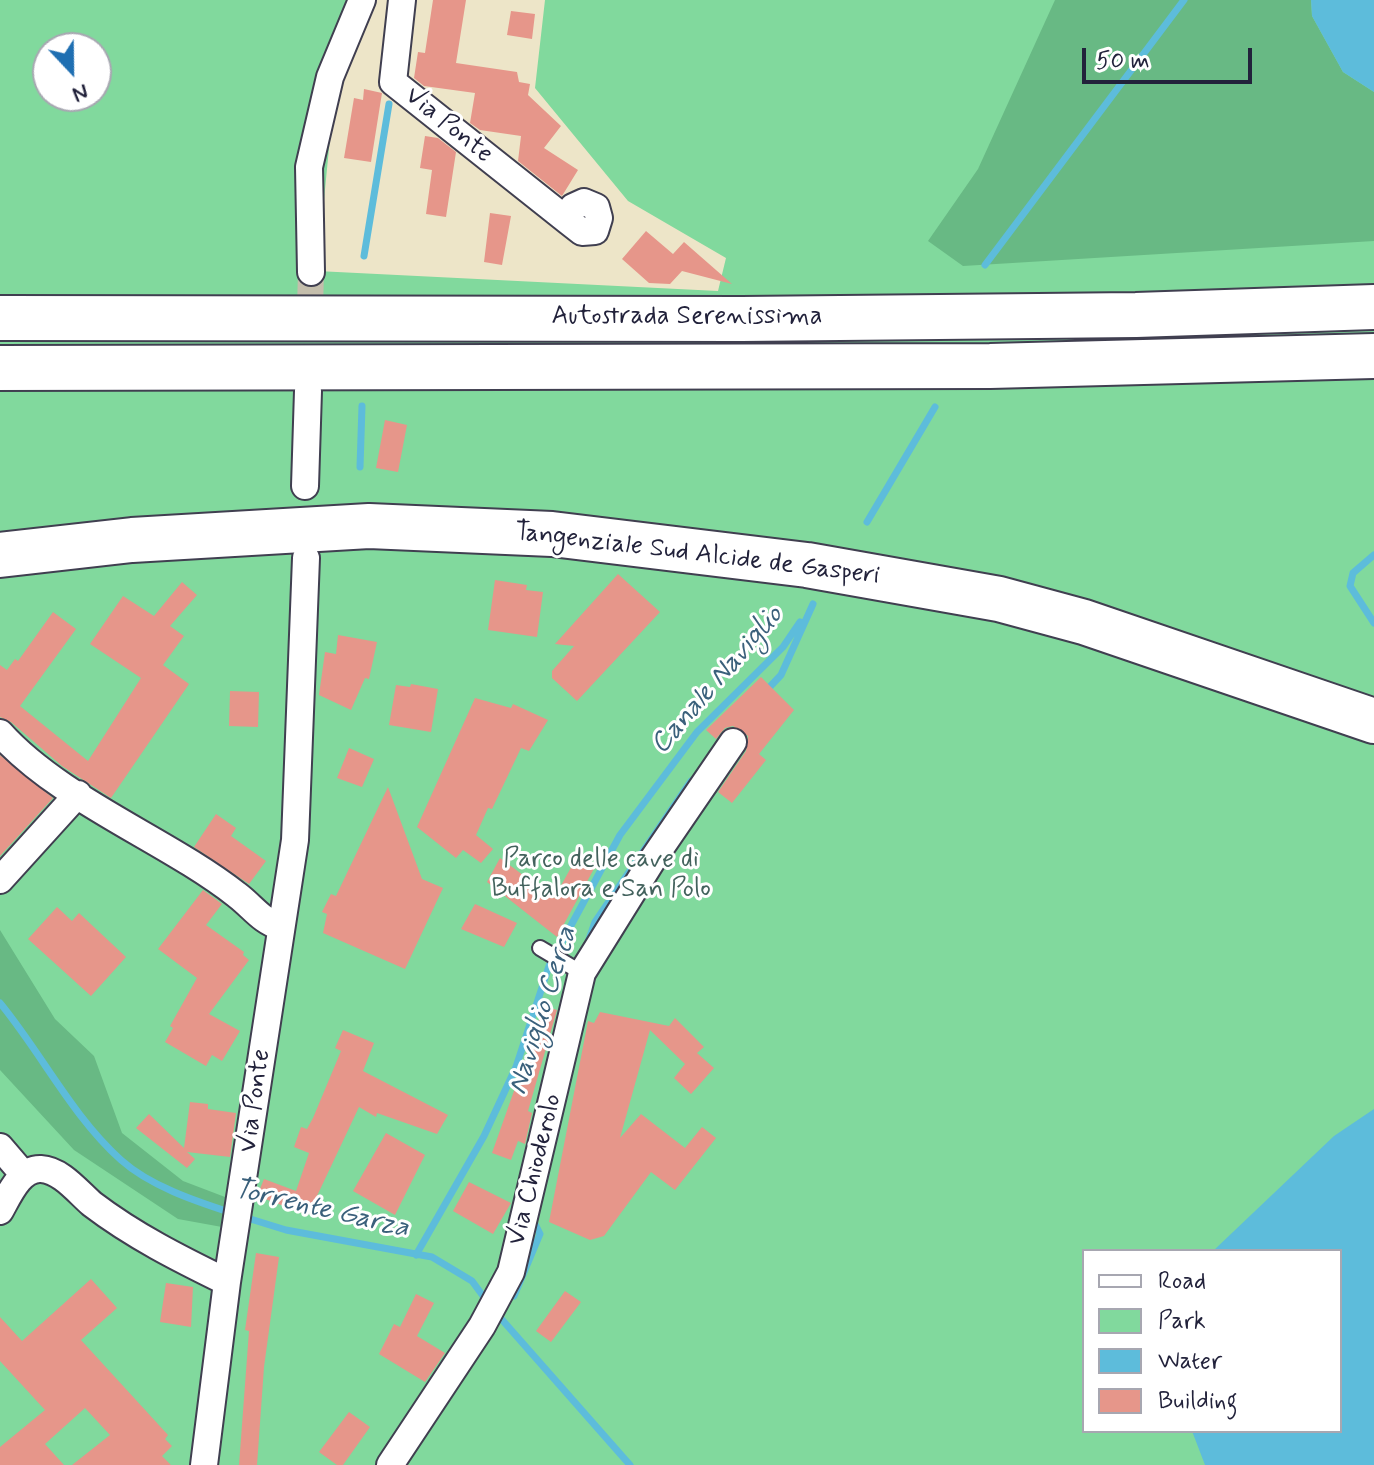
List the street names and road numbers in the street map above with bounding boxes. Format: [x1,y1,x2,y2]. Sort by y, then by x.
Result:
street label: Via Ponte [398,81,498,171]
street label: Autostrada Serenissima [552,302,822,334]
street label: Tangenziale Sud Alcide de Gasperi [513,517,881,593]
street label: Via Ponte [233,1047,279,1155]
street label: Via Chioderolo [502,1091,570,1249]

